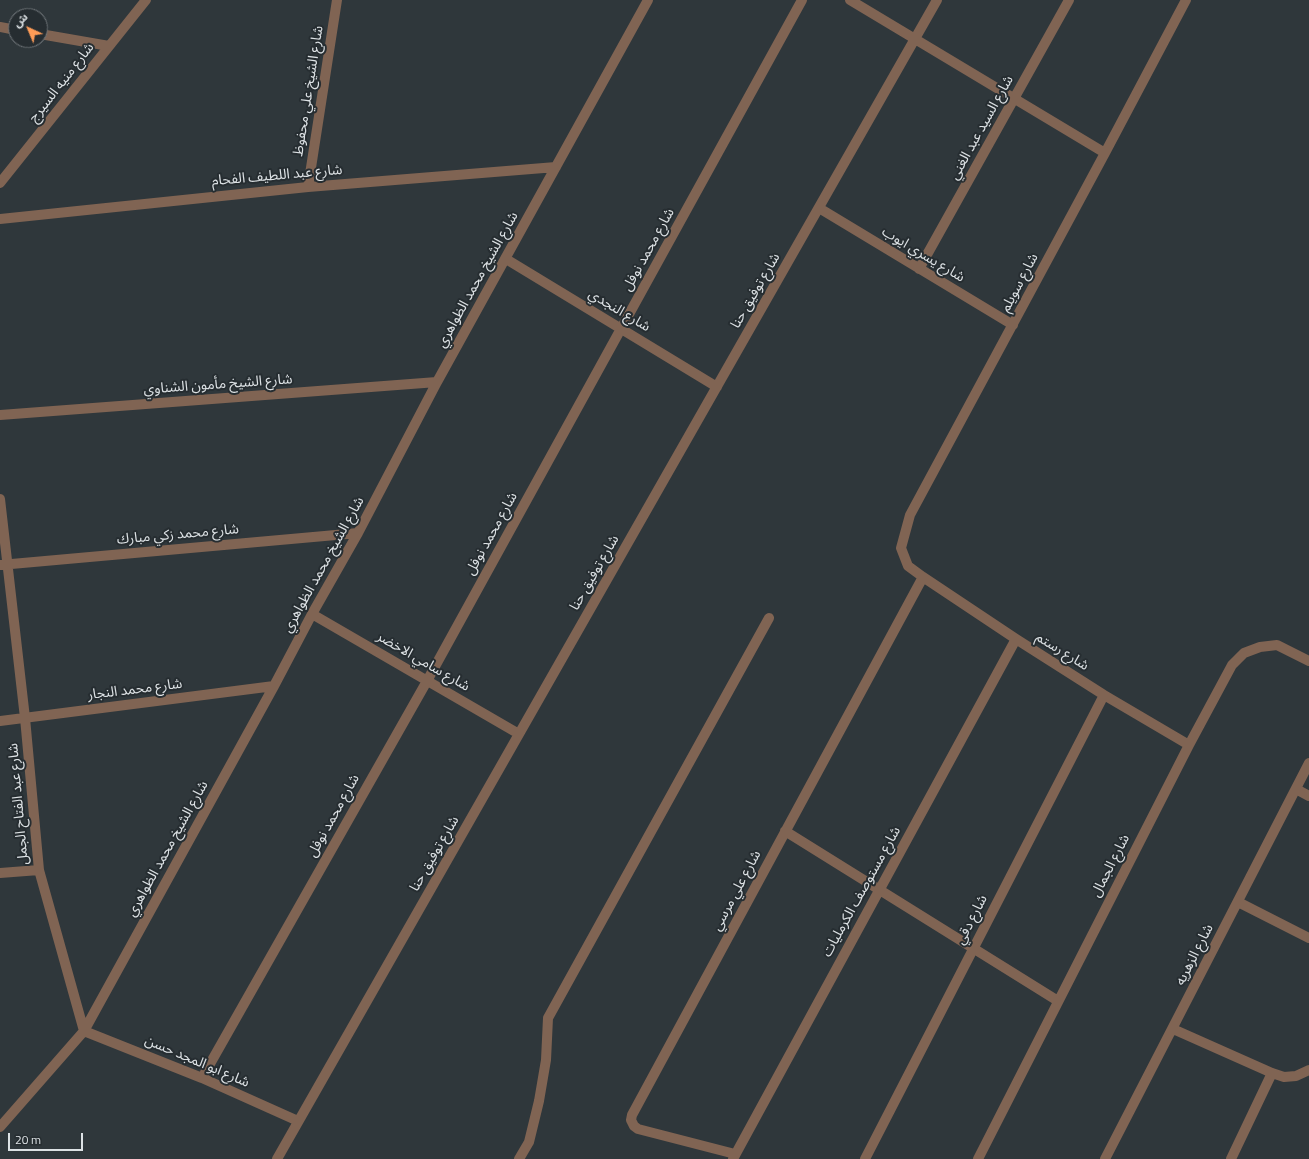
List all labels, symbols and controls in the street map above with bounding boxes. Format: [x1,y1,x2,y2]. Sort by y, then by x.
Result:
north arrow [8,8,48,48]
text: ش [9,9,31,31]
street label: شارع الشيخ علي محفوظ [290,24,328,158]
street label: شارع منيه السيرج [26,40,98,126]
street label: شارع السيد عبد الغني [946,73,1018,183]
street label: شارع عبد اللطيف الفحام [211,162,343,190]
street label: شارع محمد نوفل [619,206,679,294]
street label: شارع الشيخ محمد الظواهري [434,209,522,351]
street label: شارع يسري ايوب [878,224,968,286]
street label: شارع توفيق حنا [728,250,784,332]
street label: شارع سويلم [998,251,1042,315]
street label: شارع النجدي [585,286,653,336]
street label: شارع الشيخ مأمون الشناوي [143,371,293,399]
street label: شارع محمد نوفل [462,490,522,578]
street label: شارع الشيخ محمد الظواهري [280,494,368,636]
street label: شارع محمد زكي مبارك [116,521,240,549]
street label: شارع توفيق حنا [567,532,623,614]
street label: شارع سامي الاخضر [373,629,473,695]
street label: شارع رستم [1032,629,1092,675]
street label: شارع محمد النجار [87,676,183,704]
street label: شارع عبد الفتاح الجمل [5,742,33,866]
street label: شارع محمد نوفل [304,772,364,860]
street label: شارع الشيخ محمد الظواهري [124,778,212,920]
street label: شارع توفيق حنا [407,813,463,895]
street label: شارع مستوصف الكرمليات [819,824,905,960]
street label: شارع الجمال [1088,832,1134,900]
street label: شارع علي مرسي [709,848,765,934]
street label: شارع دقي [952,892,992,948]
street label: شارع الزهريه [1172,922,1218,988]
street label: شارع ابو المجد حسن [142,1032,252,1092]
scale bar [10,1125,85,1151]
text: 20 m [15,1130,41,1149]

